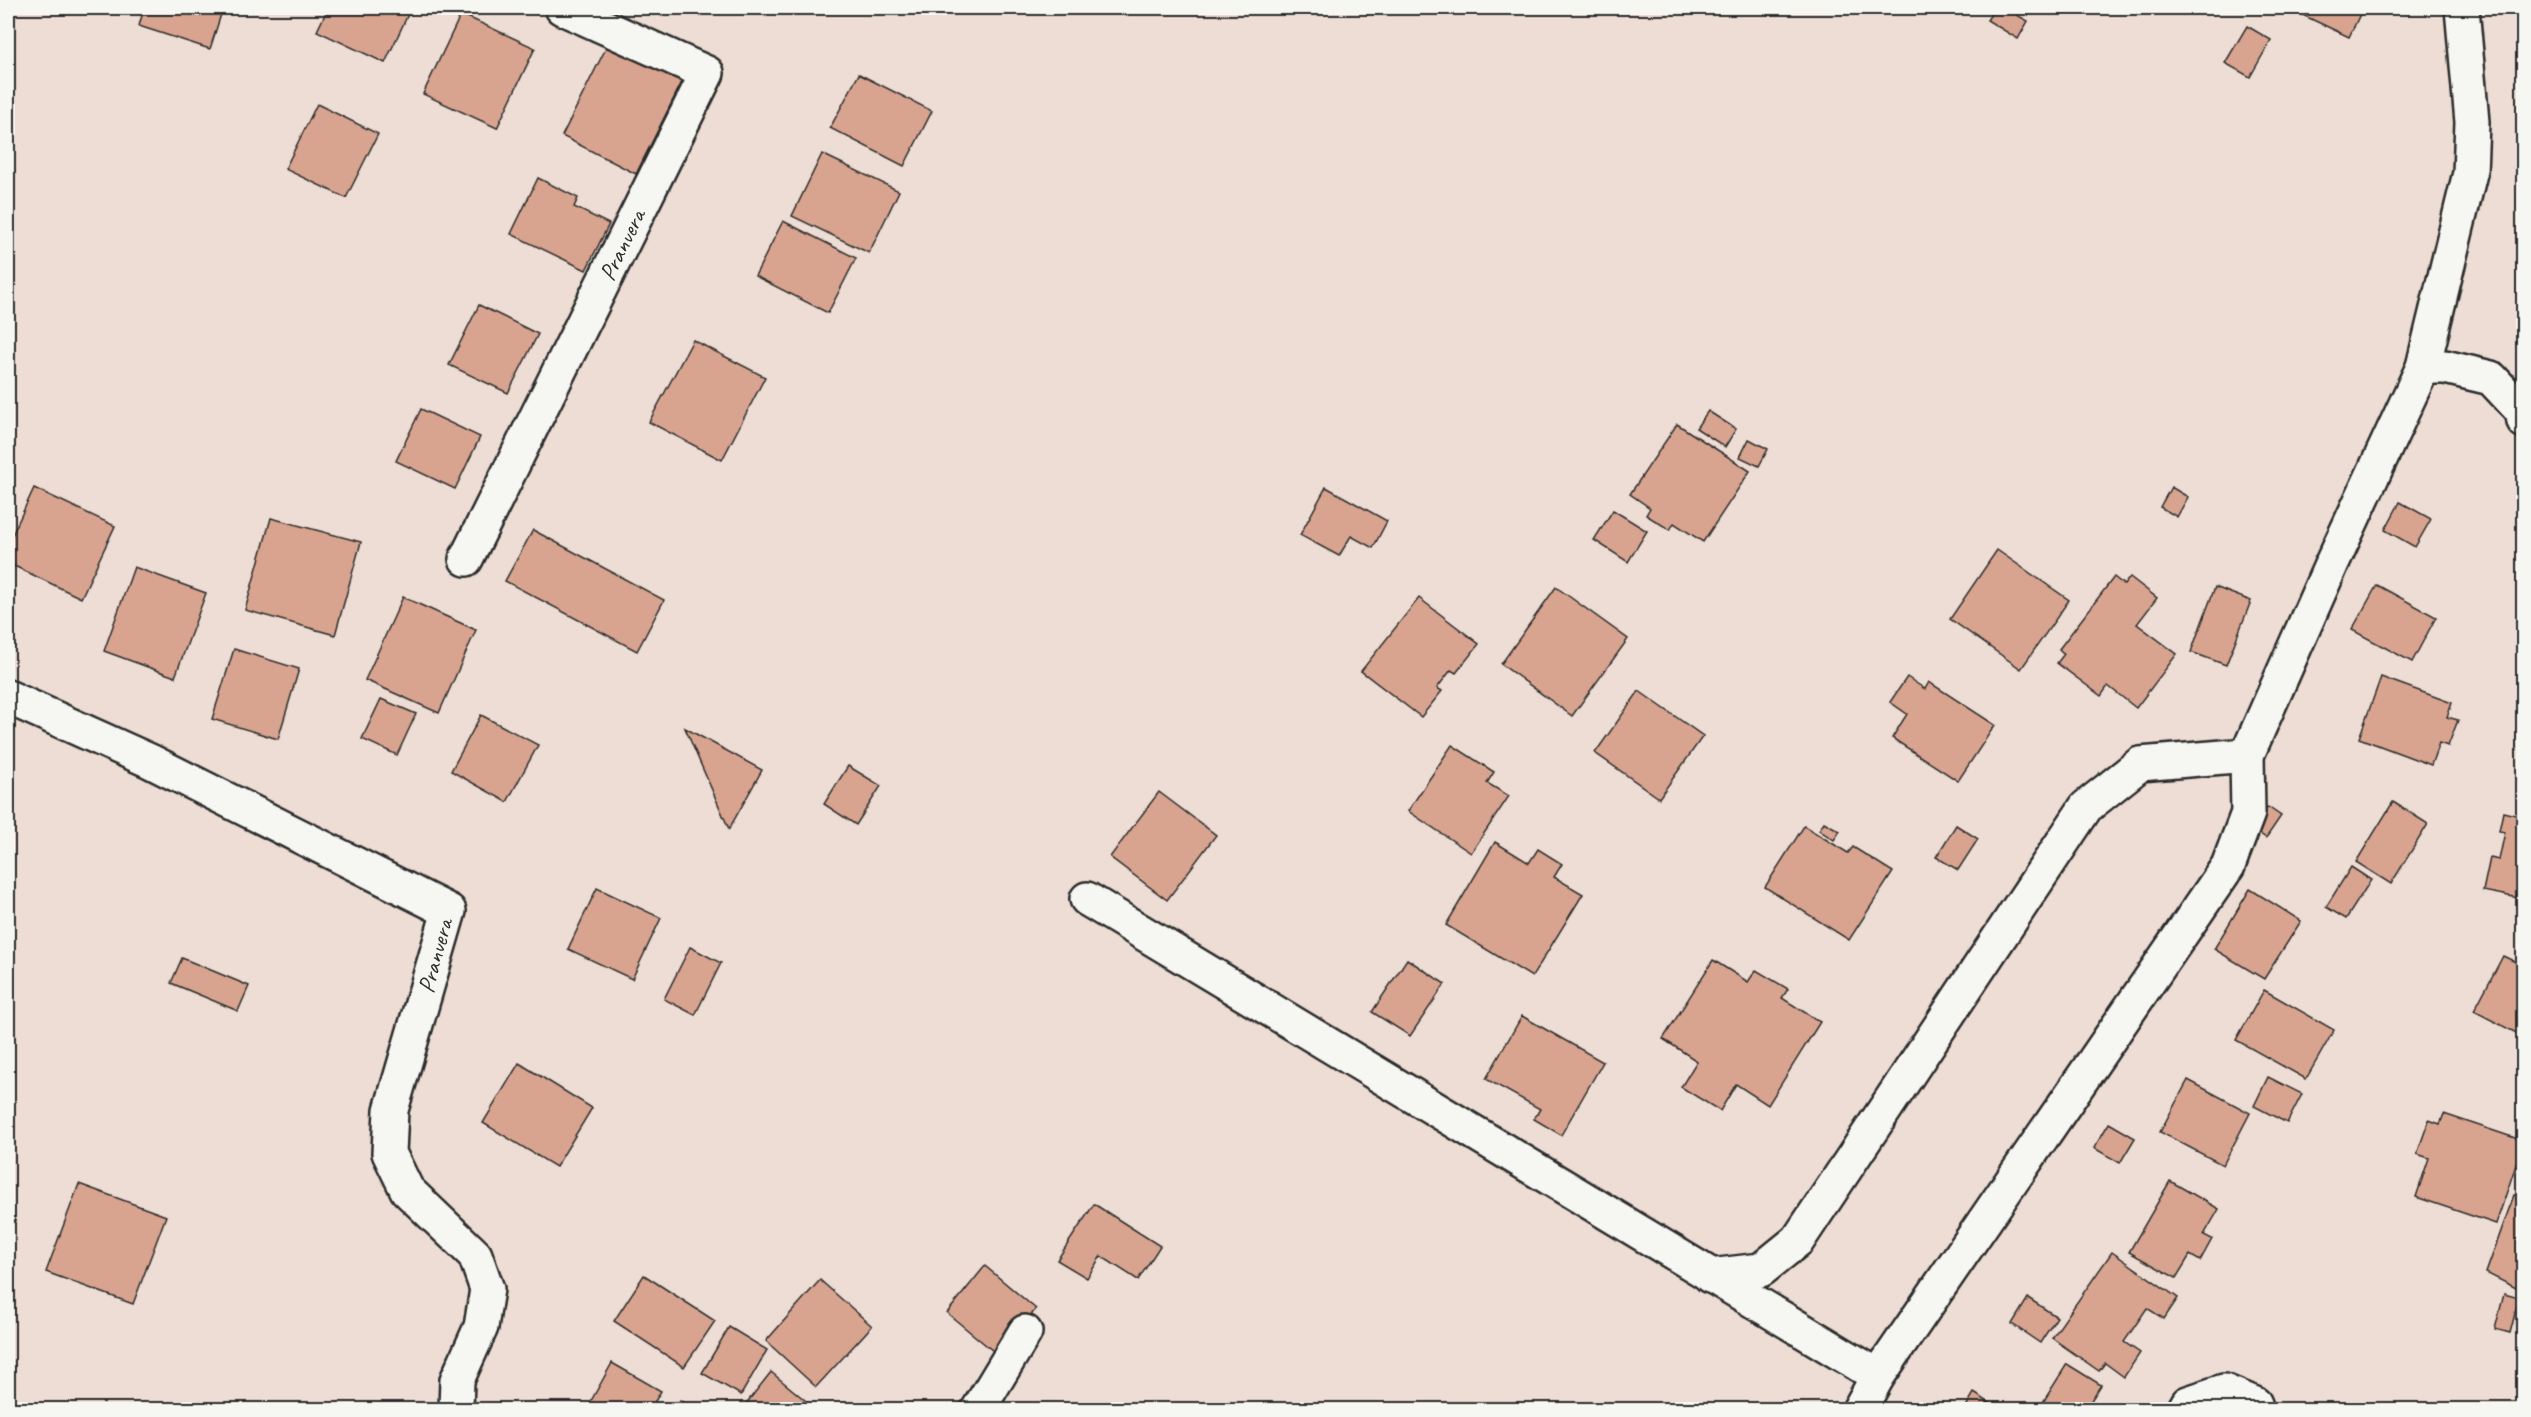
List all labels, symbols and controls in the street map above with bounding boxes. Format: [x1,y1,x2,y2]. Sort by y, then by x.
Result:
street label: Pranvera [592,203,653,285]
street label: Pranvera [411,914,460,996]

